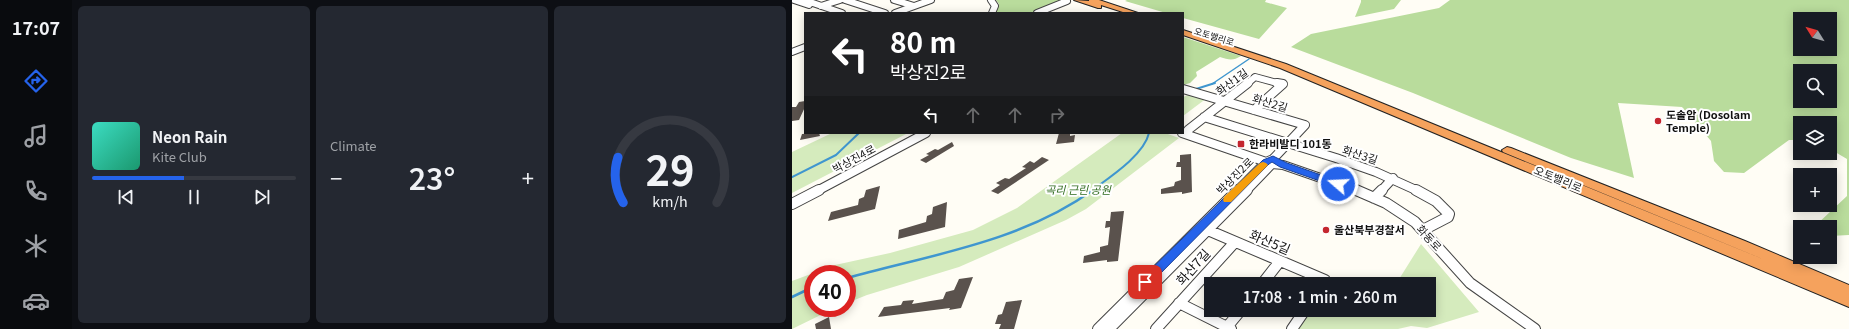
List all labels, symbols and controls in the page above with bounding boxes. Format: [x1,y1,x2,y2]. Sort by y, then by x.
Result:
north arrow [1793,12,1837,56]
map controls [1793,12,1837,264]
text: 17:07 [12,14,60,40]
text: 80 m [890,21,956,61]
street label: 오토밸리로 [1192,24,1236,49]
icon: left [824,28,876,80]
text: 박상진2로 [890,58,966,84]
street label: 화산1길 [1212,64,1251,98]
button: search [1793,64,1837,108]
icon: directions [22,67,50,95]
street label: 화산2길 [1251,89,1290,115]
icon: left [920,104,942,126]
icon: ahead [962,104,984,126]
icon: ahead [1004,104,1026,126]
icon: right [1046,104,1068,126]
place label: 도솔암 (Dosolam Temple) [1666,106,1751,135]
marker: 도솔암 (Dosolam Temple) [1653,116,1663,126]
button: layers [1793,116,1837,160]
icon: music [22,122,50,150]
text: Neon Rain [152,126,227,147]
place label: 한라비발디 101동 [1249,135,1332,151]
text: Climate [330,136,377,155]
text: 29 [645,137,695,197]
marker: 한라비발디 101동 [1236,139,1246,149]
street label: 박상진4로 [829,140,878,176]
street label: 화산3길 [1340,141,1380,167]
text: Kite Club [152,147,207,166]
street label: 박상진2로 [1212,153,1256,197]
text: 23° [409,155,455,199]
text: − [330,161,342,193]
text: + [522,161,534,193]
street label: 오토밸리로 [1532,161,1585,195]
position arrow [1317,163,1359,205]
button: + [1793,168,1837,212]
icon: phone [22,177,50,205]
park label: 곡리 근린 공원 [1045,181,1112,197]
icon: previous [115,186,137,208]
icon: pause [183,186,205,208]
icon: next [251,186,273,208]
text: km/h [652,189,688,210]
button: − [1793,220,1837,264]
place label: 울산북부경찰서 [1334,221,1405,237]
street label: 화동로 [1414,221,1446,254]
street label: 화산5길 [1247,224,1294,259]
marker: 울산북부경찰서 [1321,225,1331,235]
icon: climate [22,232,50,260]
street label: 화산7길 [1171,244,1214,289]
speed limit sign: 40 [804,265,856,317]
pin [1128,265,1162,299]
icon: arrive [1134,271,1156,293]
text: 17:08 · 1 min · 260 m [1243,286,1397,307]
icon: car [22,287,50,315]

